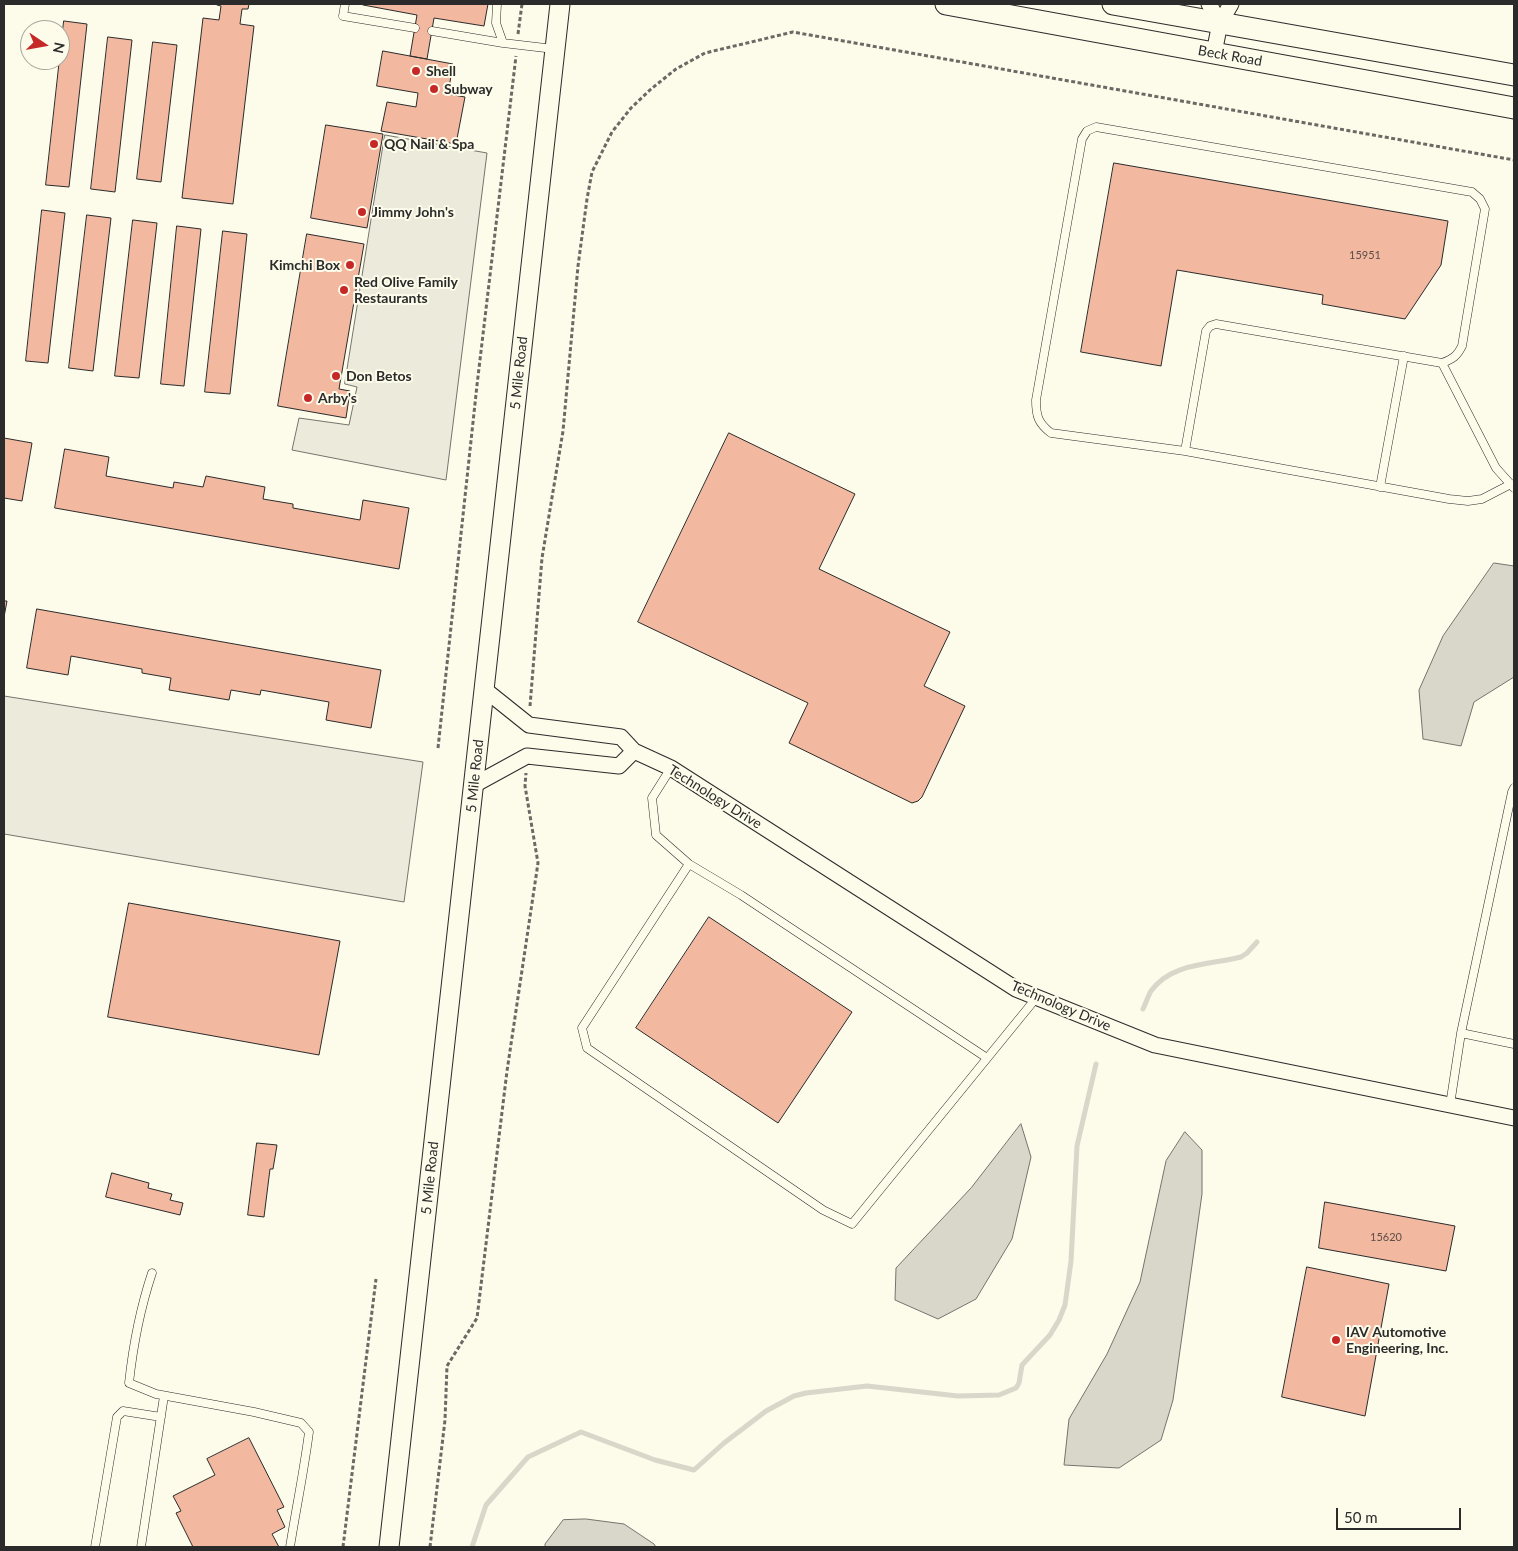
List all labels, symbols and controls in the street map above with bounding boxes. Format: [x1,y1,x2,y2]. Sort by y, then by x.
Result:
north arrow [20,20,70,70]
text: N [50,41,69,55]
street label: Beck Road [1197,42,1263,70]
place label: Shell [426,63,456,79]
marker: Shell [410,65,422,77]
place label: Subway [444,81,493,97]
marker: Subway [428,83,440,95]
place label: QQ Nail & Spa [384,136,474,152]
marker: QQ Nail & Spa [368,138,380,150]
place label: Jimmy John's [372,204,454,220]
marker: Jimmy John's [356,206,368,218]
house number: 15951 [1349,248,1381,262]
place label: Kimchi Box [269,257,340,273]
marker: Kimchi Box [344,259,356,271]
place label: Red Olive Family Restaurants [354,274,458,306]
marker: Red Olive Family Restaurants [338,284,350,296]
street label: 5 Mile Road [507,336,531,410]
place label: Don Betos [346,368,412,384]
marker: Don Betos [330,370,342,382]
place label: Arby's [318,390,357,406]
marker: Arby's [302,392,314,404]
street label: 5 Mile Road [463,739,487,813]
street label: Technology Drive [665,762,765,832]
street label: Technology Drive [1009,977,1113,1035]
street label: 5 Mile Road [418,1141,442,1215]
house number: 15620 [1370,1230,1402,1244]
place label: IAV Automotive Engineering, Inc. [1346,1324,1448,1356]
marker: IAV Automotive Engineering, Inc. [1330,1334,1342,1346]
scale bar [1338,1498,1463,1530]
text: 50 m [1344,1508,1378,1526]

